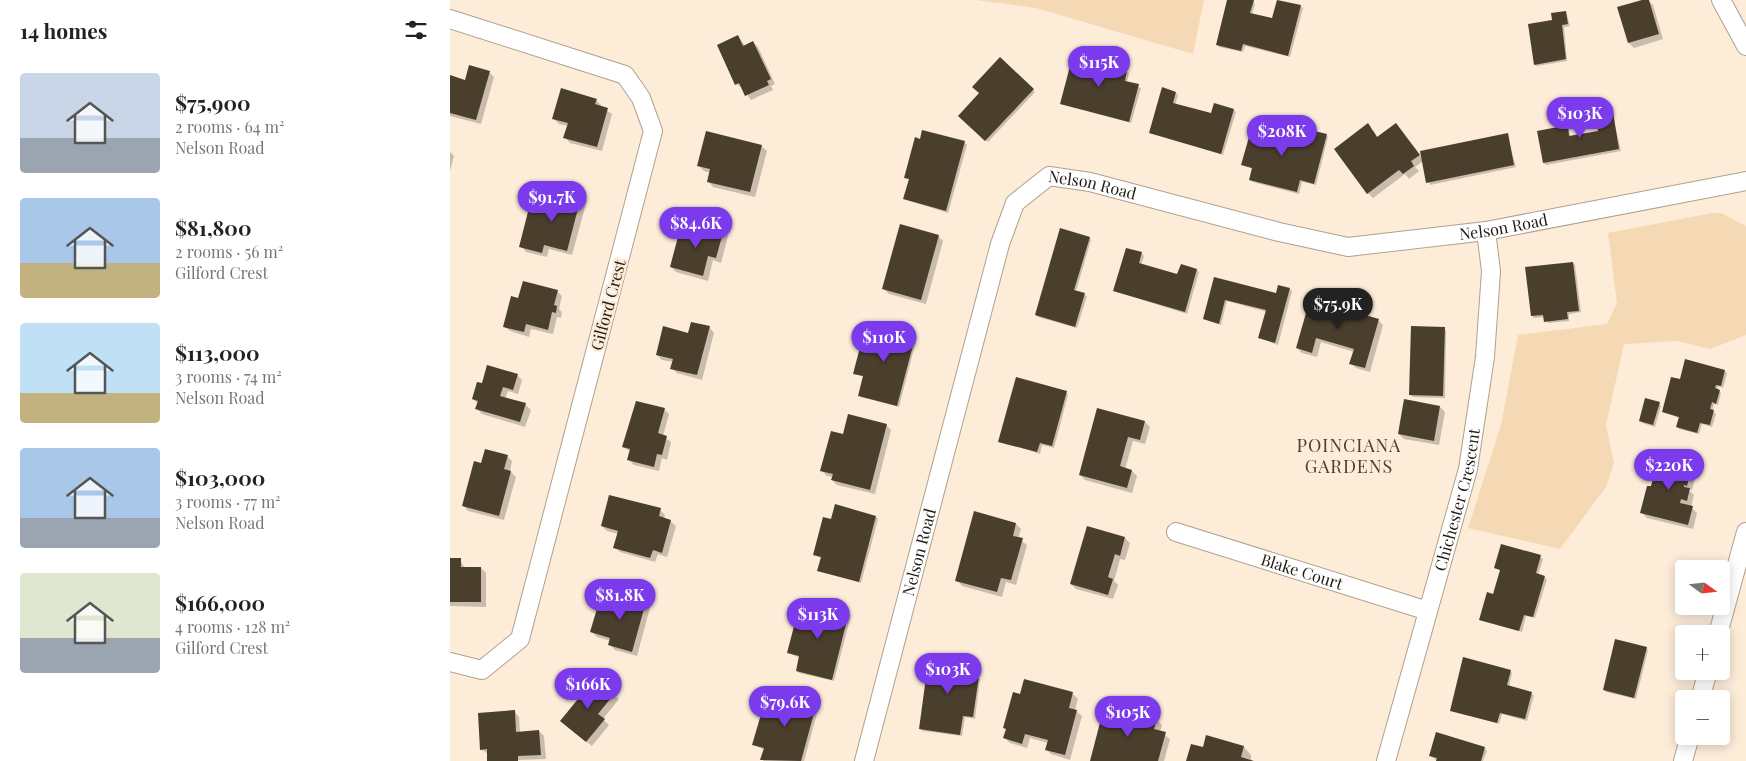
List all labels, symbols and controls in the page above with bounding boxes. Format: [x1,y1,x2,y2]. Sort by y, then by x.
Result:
text: 14 homes [20,16,107,44]
icon: filters [402,16,430,44]
pin: $115K [1064,46,1134,88]
text: $115K [1079,51,1119,72]
text: $75,900 [175,88,250,116]
icon: home [60,93,120,153]
pin: $103K [1545,96,1615,139]
text: $103K [1558,102,1602,123]
pin: $208K [1247,114,1317,157]
text: 2 rooms · 64 m² [175,116,284,137]
text: $208K [1258,120,1306,141]
text: Nelson Road [175,137,265,158]
street label: Nelson Road [1047,165,1139,204]
pin: $91.7K [511,180,593,223]
text: $91.7K [529,186,575,207]
pin: $84.6K [655,206,737,249]
street label: Nelson Road [1458,208,1549,244]
text: $84.6K [670,212,722,233]
text: $81,800 [175,213,251,241]
icon: home [60,218,120,278]
text: 2 rooms · 56 m² [175,241,283,262]
street label: Gilford Crest [585,257,630,353]
text: Gilford Crest [175,262,268,283]
pin: $75.9K [1297,288,1379,330]
text: $75.9K [1314,293,1362,314]
pin: $110K [849,320,919,363]
text: $110K [862,326,906,347]
text: $113,000 [175,338,260,366]
icon: home [60,343,120,403]
text: 3 rooms · 74 m² [175,366,282,387]
text: Nelson Road [175,387,265,408]
street label: Chichester Crescent [1429,427,1484,573]
district label: POINCIANA GARDENS [1297,433,1401,478]
pin: $220K [1634,448,1704,491]
text: $220K [1645,454,1693,475]
text: $103,000 [175,463,265,491]
icon: home [60,468,120,528]
text: 3 rooms · 77 m² [175,491,281,512]
street label: Nelson Road [897,506,940,598]
text: Nelson Road [175,512,265,533]
street label: Blake Court [1259,548,1346,594]
north arrow [1675,560,1730,615]
map controls [1675,560,1730,745]
pin: $81.8K [579,578,661,621]
text: $81.8K [595,584,645,605]
text: $166,000 [175,588,265,616]
icon: home [60,593,120,653]
pin: $113K [783,598,853,640]
text: $113K [798,603,838,624]
text: 4 rooms · 128 m² [175,616,290,637]
button: + [1675,625,1730,680]
text: Gilford Crest [175,637,268,658]
pin: $103K [913,652,983,695]
text: $103K [926,658,970,679]
pin: $166K [553,668,623,710]
text: $166K [566,673,610,694]
pin: $79.6K [744,686,826,728]
button: − [1675,690,1730,745]
text: $79.6K [760,691,810,712]
pin: $105K [1093,696,1163,738]
text: $105K [1106,701,1150,722]

